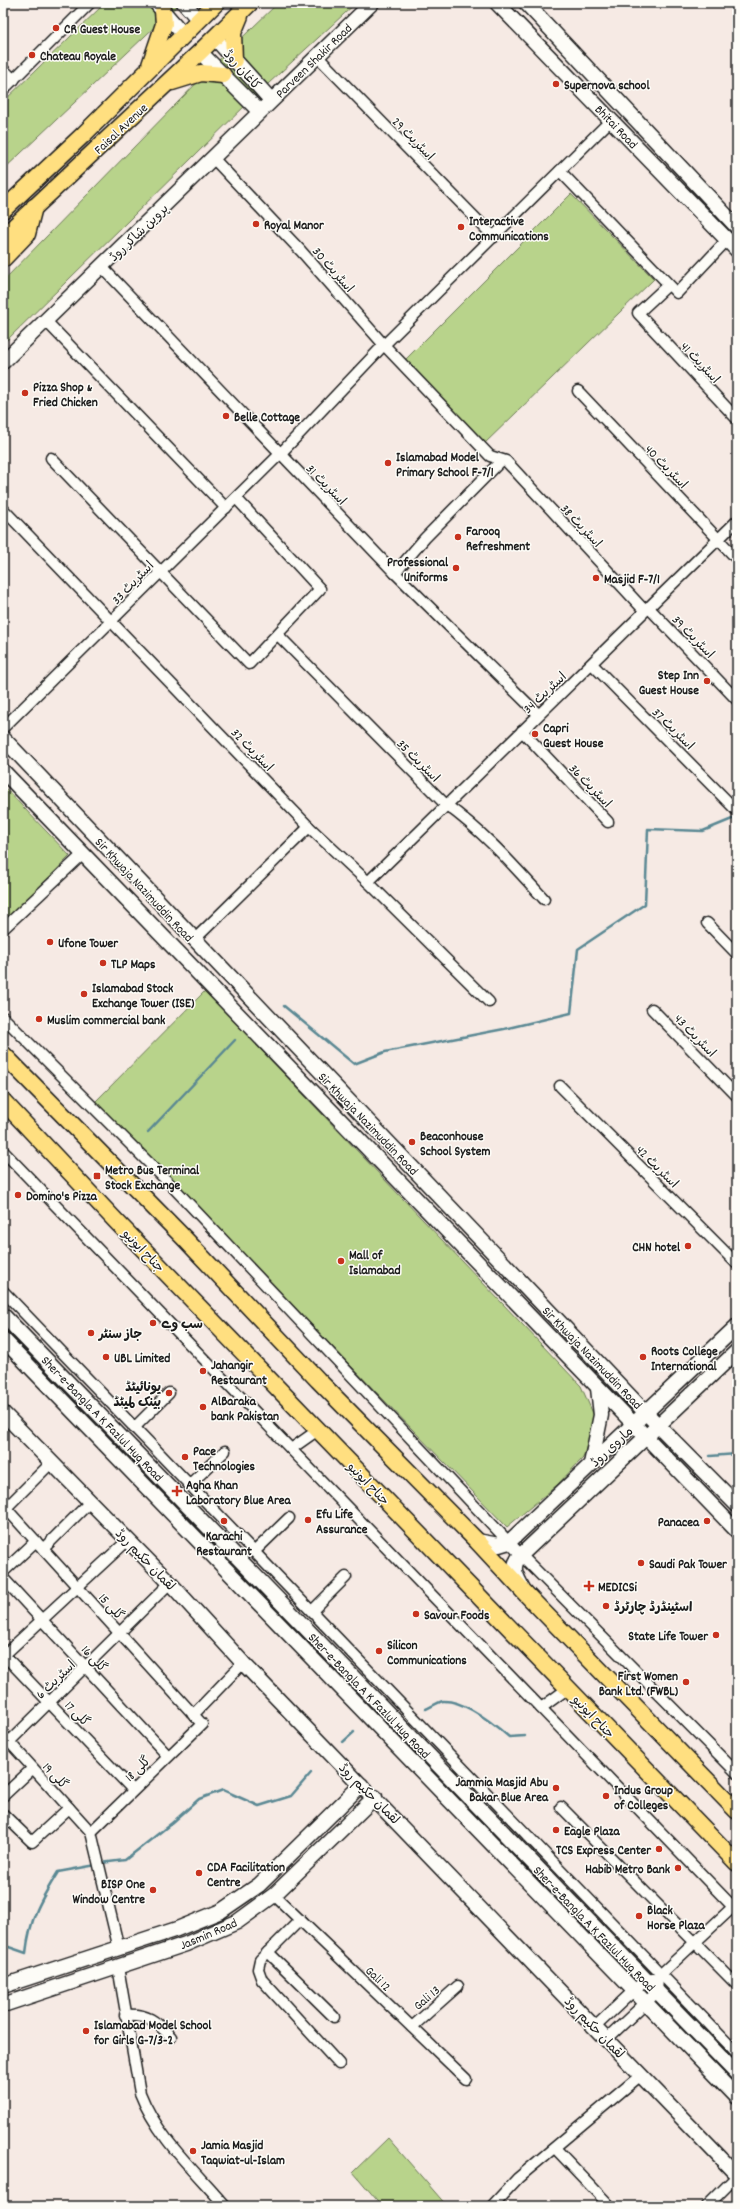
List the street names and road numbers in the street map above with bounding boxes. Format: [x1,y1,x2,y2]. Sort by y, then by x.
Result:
street label: Parveen Shakir Road [272,20,357,103]
street label: کاغان روڈ [218,46,265,95]
street label: Faisal Avenue [91,100,153,160]
street label: Bhitai Road [589,101,641,154]
street label: اسٹریٹ 29 [387,114,438,166]
street label: پروین شاکر روڈ [106,200,174,267]
street label: اسٹریٹ 30 [307,243,357,298]
street label: اسٹریٹ 41 [675,339,723,389]
street label: اسٹریٹ 40 [639,441,691,494]
street label: اسٹریٹ 31 [301,461,350,511]
street label: اسٹریٹ 38 [555,501,605,553]
street label: اسٹریٹ 33 [108,558,159,610]
street label: اسٹریٹ 39 [666,612,718,664]
street label: اسٹریٹ 34 [520,669,572,719]
street label: اسٹریٹ 37 [647,704,698,755]
street label: اسٹریٹ 32 [226,725,277,777]
street label: اسٹریٹ 35 [391,736,443,788]
street label: اسٹریٹ 36 [563,760,615,813]
street label: Sir Khwaja Nazimuddin Road [89,834,197,947]
street label: اسٹریٹ 43 [669,1011,720,1063]
street label: Sir Khwaja Nazimuddin Road [313,1069,422,1181]
street label: اسٹریٹ 42 [631,1142,682,1193]
street label: جناح ایونیو [116,1225,168,1278]
street label: Sir Khwaja Nazimuddin Road [537,1303,646,1415]
street label: Sher-e-Bangla A K Fazlul Huq Road [36,1352,167,1487]
street label: ماروی روڈ [587,1423,638,1473]
street label: جناح ایونیو [341,1458,393,1511]
street label: لقمان حکیم روڈ [110,1525,179,1596]
street label: گلی 15 [93,1590,128,1626]
street label: Sher-e-Bangla A K Fazlul Huq Road [303,1629,434,1764]
street label: گلی 16 [76,1642,111,1678]
street label: اسٹریٹ 6 [33,1657,81,1705]
street label: جناح ایونیو [566,1691,618,1744]
street label: گلی 17 [59,1698,94,1732]
street label: گلی 18 [121,1752,156,1787]
street label: گلی 19 [37,1759,72,1795]
street label: لقمان حکیم روڈ [333,1760,403,1830]
street label: Sher-e-Bangla A K Fazlul Huq Road [528,1862,659,1997]
street label: Jasmin Road [177,1915,241,1956]
street label: Gali 12 [360,1963,395,1997]
street label: Gali 13 [410,1982,445,2016]
street label: لقمان حکیم روڈ [559,1993,628,2064]

